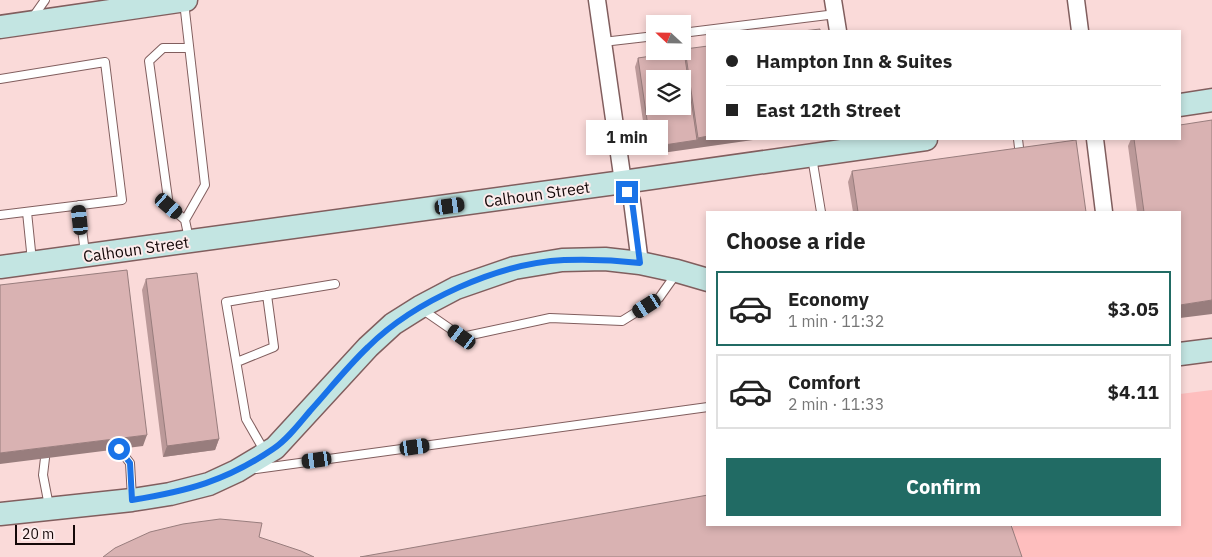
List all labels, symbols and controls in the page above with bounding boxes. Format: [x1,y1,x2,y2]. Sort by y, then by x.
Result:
north arrow [646,15,691,60]
map controls [646,15,691,115]
text: Hampton Inn & Suites [756,49,952,73]
button: layers [646,70,691,115]
text: East 12th Street [756,98,901,122]
callout: 1 min [586,120,668,154]
text: 1 min [606,127,648,147]
street label: Calhoun Street [483,177,591,211]
route end [616,181,638,203]
car [152,190,185,222]
car [434,196,465,216]
car [70,204,89,236]
text: Choose a ride [726,226,866,255]
street label: Calhoun Street [82,232,190,266]
icon: car [728,286,773,331]
text: Economy [788,287,869,311]
car [630,292,663,320]
text: $3.05 [1107,297,1159,321]
text: 1 min · 11:32 [788,311,884,331]
car [445,322,478,352]
icon: car [728,369,773,414]
text: Comfort [788,370,861,394]
text: $4.11 [1107,380,1159,404]
text: 2 min · 11:33 [788,394,884,414]
car [399,437,430,457]
route start [108,438,130,460]
car [301,450,332,470]
button: Confirm [726,458,1161,516]
scale bar [15,522,75,545]
text: 20 m [22,525,54,543]

